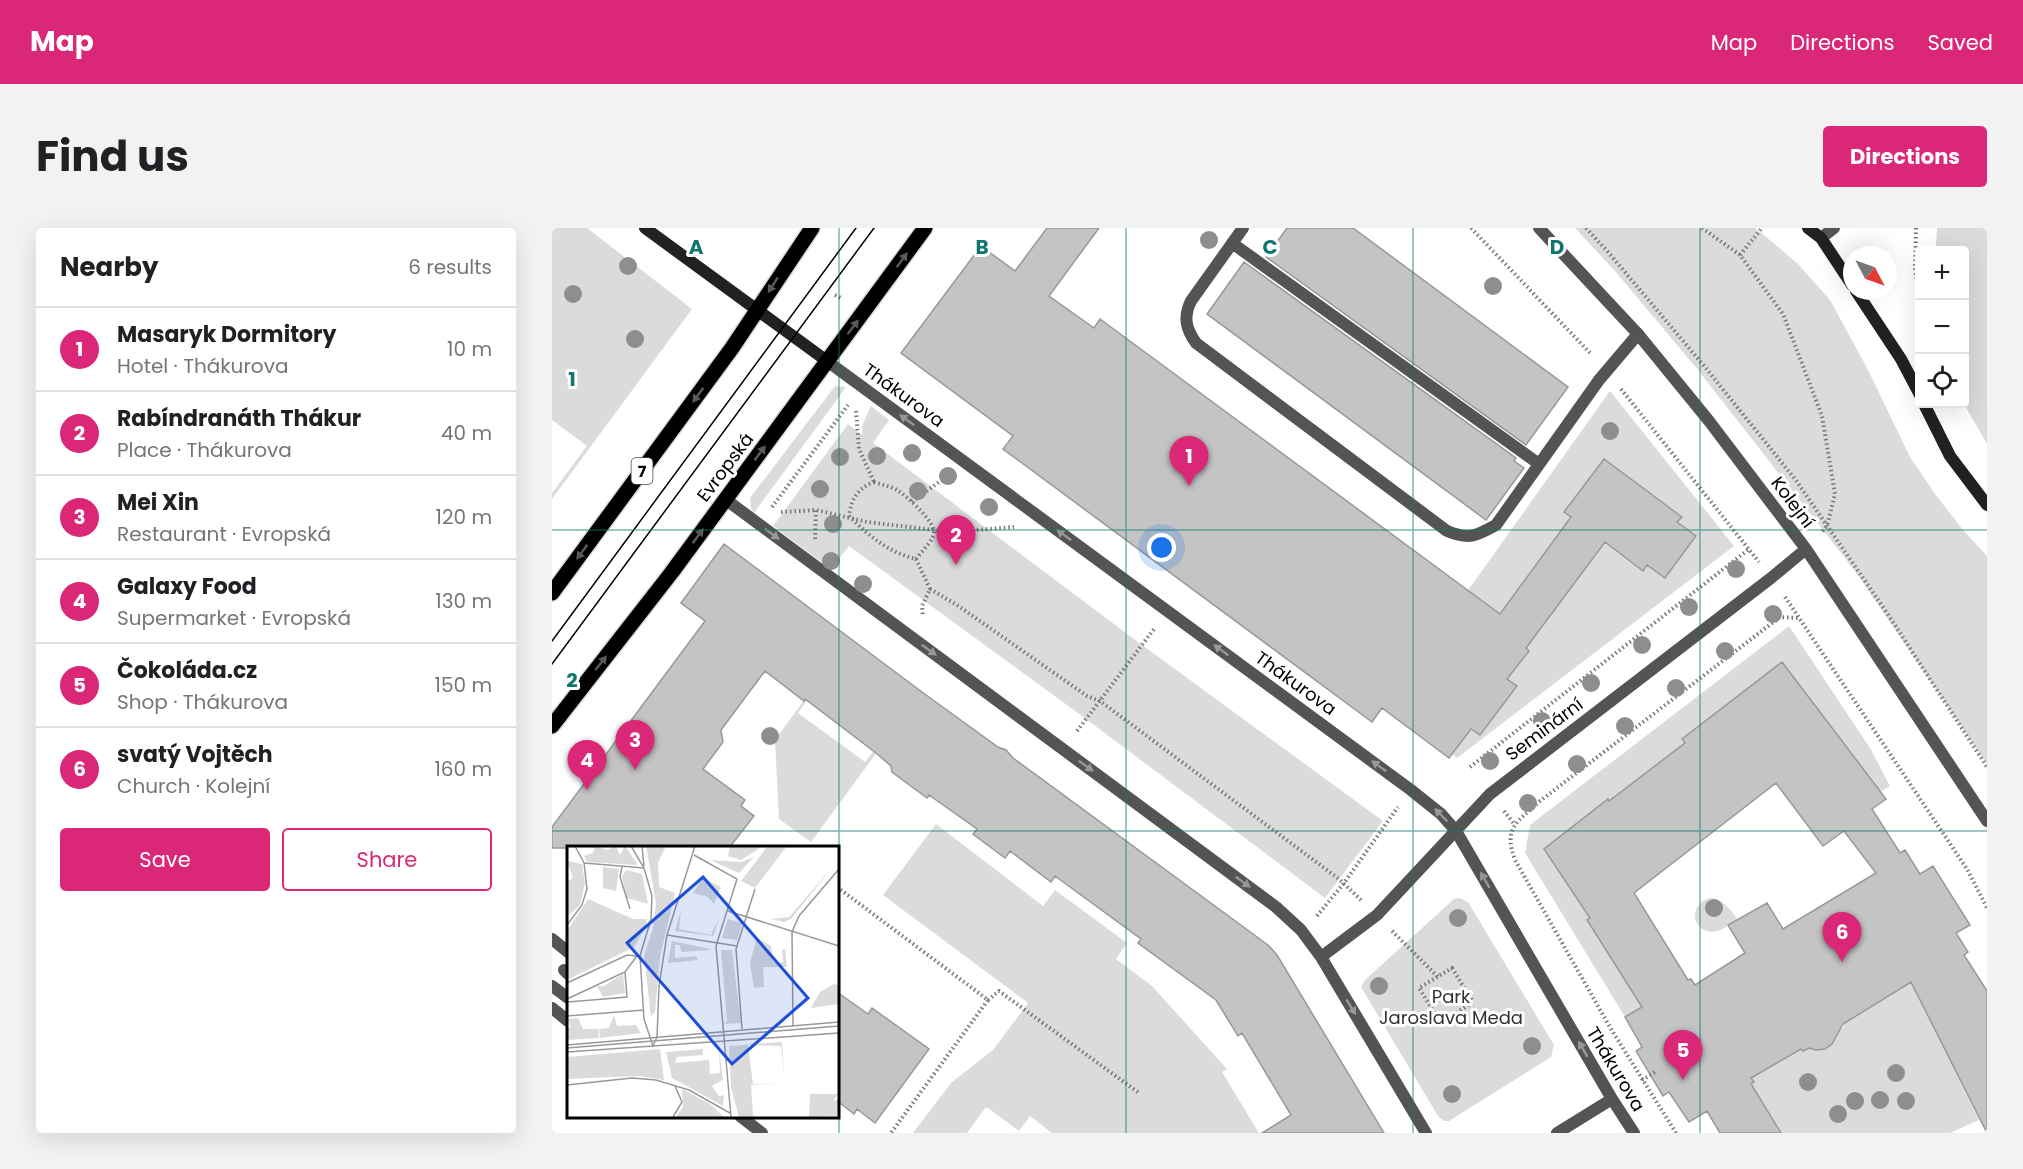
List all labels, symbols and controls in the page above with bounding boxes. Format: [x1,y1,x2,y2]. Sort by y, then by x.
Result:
text: Map [30,22,94,61]
text: Map [1711,28,1757,57]
text: Directions [1790,28,1894,57]
text: Saved [1927,28,1993,57]
button: Directions [1823,126,1987,187]
text: Find us [36,127,189,186]
text: A [689,233,704,261]
text: B [975,233,989,261]
text: C [1262,233,1278,261]
text: D [1550,233,1564,261]
north arrow [1843,246,1897,300]
map controls [1915,246,1969,408]
button: + [1915,246,1969,300]
text: Nearby [60,249,158,285]
text: 6 results [408,253,492,281]
one-way arrow [896,253,908,269]
one-way arrow [767,276,779,292]
button: − [1915,300,1969,354]
text: Masaryk Dormitory [117,319,336,350]
one-way arrow [846,319,858,334]
text: 1 [76,335,83,363]
text: 10 m [447,335,492,363]
text: Hotel · Thákurova [117,352,288,380]
button: locate [1915,354,1969,408]
street label: Thákurova [858,357,950,433]
text: 1 [568,365,576,393]
one-way arrow [692,388,704,403]
text: Rabíndranáth Thákur [117,403,361,434]
one-way arrow [899,414,914,426]
text: 2 [74,419,85,447]
text: 40 m [441,419,492,447]
street label: Evropská [691,427,759,507]
text: Place · Thákurova [117,436,292,464]
pin: 1 [1170,436,1208,486]
one-way arrow [754,445,766,461]
road number: 7 [632,458,652,484]
street label: Kolejní [1765,471,1821,533]
text: Mei Xin [117,487,199,518]
text: 3 [73,503,86,531]
text: 120 m [436,503,492,531]
pin: 2 [936,516,976,565]
text: Restaurant · Evropská [117,520,331,548]
one-way arrow [692,528,704,543]
one-way arrow [764,528,779,540]
one-way arrow [1056,529,1072,541]
your location [1147,533,1176,562]
one-way arrow [576,544,588,560]
text: Galaxy Food [117,571,257,602]
text: 4 [73,587,86,615]
text: 130 m [435,587,492,615]
text: Supermarket · Evropská [117,604,351,632]
one-way arrow [920,644,936,656]
one-way arrow [1214,645,1229,657]
street label: Thákurova [1250,645,1342,721]
text: Čokoláda.cz [117,655,257,686]
one-way arrow [594,655,607,671]
text: 2 [566,666,578,694]
text: 5 [73,671,86,699]
text: 150 m [435,671,492,699]
text: Shop · Thákurova [117,688,288,716]
street label: Seminární [1500,692,1588,766]
pin: 3 [616,720,655,770]
text: svatý Vojtěch [117,739,273,770]
pin: 4 [567,740,606,790]
text: 6 [73,755,86,783]
text: 160 m [434,755,492,783]
one-way arrow [1077,760,1093,772]
one-way arrow [1371,760,1387,772]
text: Church · Kolejní [117,772,270,800]
one-way arrow [1435,809,1449,823]
button: Save [60,828,270,891]
button: Share [282,828,492,891]
inset map [567,846,838,1118]
one-way arrow [1479,872,1490,888]
one-way arrow [1235,875,1250,887]
pin: 6 [1822,912,1862,962]
park label: Park Jaroslava Meda [1379,984,1523,1030]
one-way arrow [1346,999,1356,1016]
street label: Thákurova [1581,1022,1651,1116]
pin: 5 [1664,1030,1702,1080]
one-way arrow [1578,1040,1588,1057]

